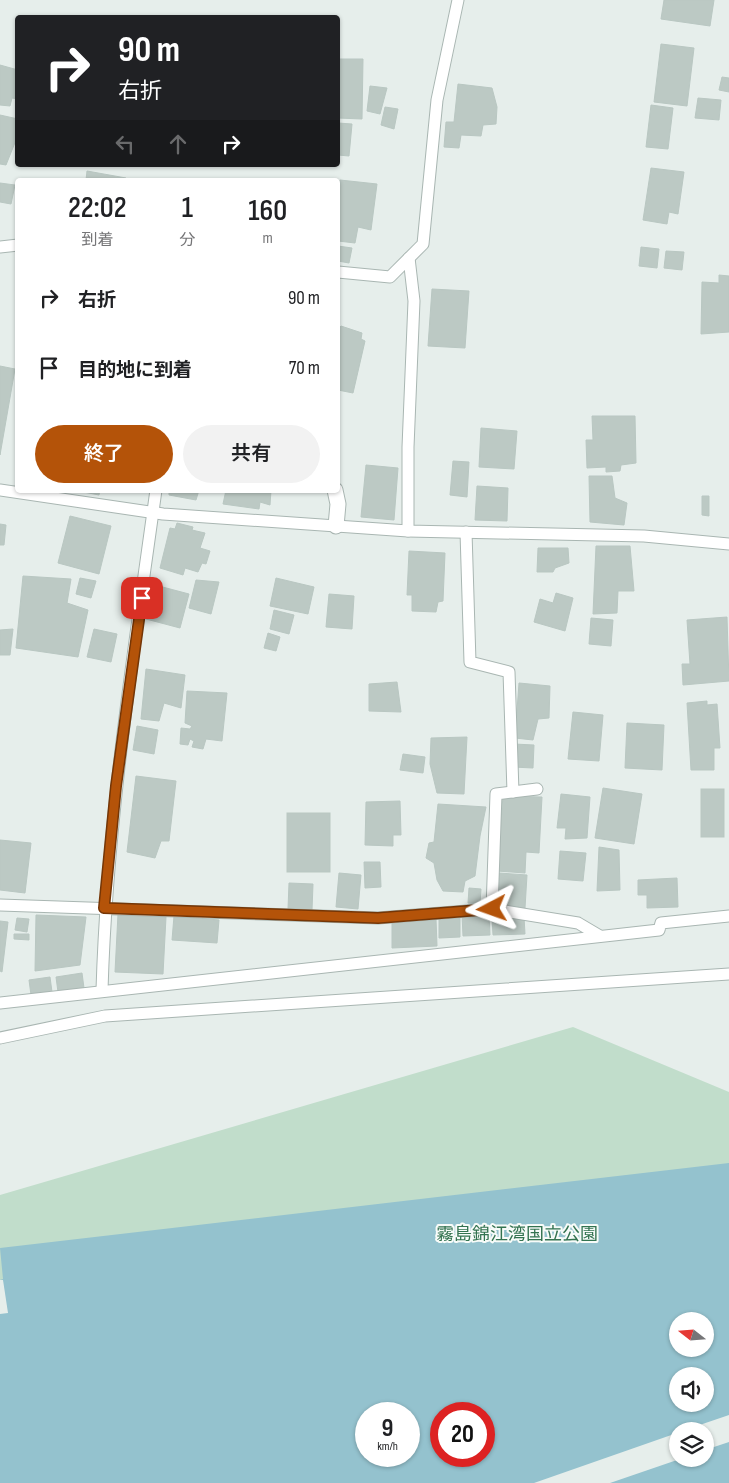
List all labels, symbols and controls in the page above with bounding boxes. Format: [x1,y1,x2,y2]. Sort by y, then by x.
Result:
text: 90 m [118,29,180,72]
icon: right [35,35,100,100]
text: 右折 [118,78,162,105]
icon: left [111,130,139,158]
icon: ahead [164,130,192,158]
icon: right [217,130,245,158]
text: 22:02 [68,190,127,226]
text: 1 [182,190,193,226]
text: 160 [248,193,287,229]
text: m [263,229,273,248]
text: 到着 [81,231,113,250]
text: 分 [179,231,195,250]
icon: right [35,284,63,312]
text: 90 m [288,287,320,310]
text: 右折 [78,289,116,312]
icon: arrive [35,354,63,382]
text: 70 m [289,357,320,380]
text: 目的地に到着 [78,359,192,382]
button: 終了 [35,425,173,483]
button: 共有 [183,425,320,483]
pin [121,577,163,619]
icon: arrive [128,584,156,612]
position arrow [465,882,517,934]
park label: 霧島錦江湾国立公園 [436,1224,598,1245]
north arrow [669,1312,714,1358]
map controls [669,1312,714,1467]
button: sound [669,1367,714,1412]
speed limit sign: 20 [430,1402,495,1467]
text: 9 [382,1413,393,1444]
button: layers [669,1422,714,1467]
text: km/h [377,1439,398,1454]

